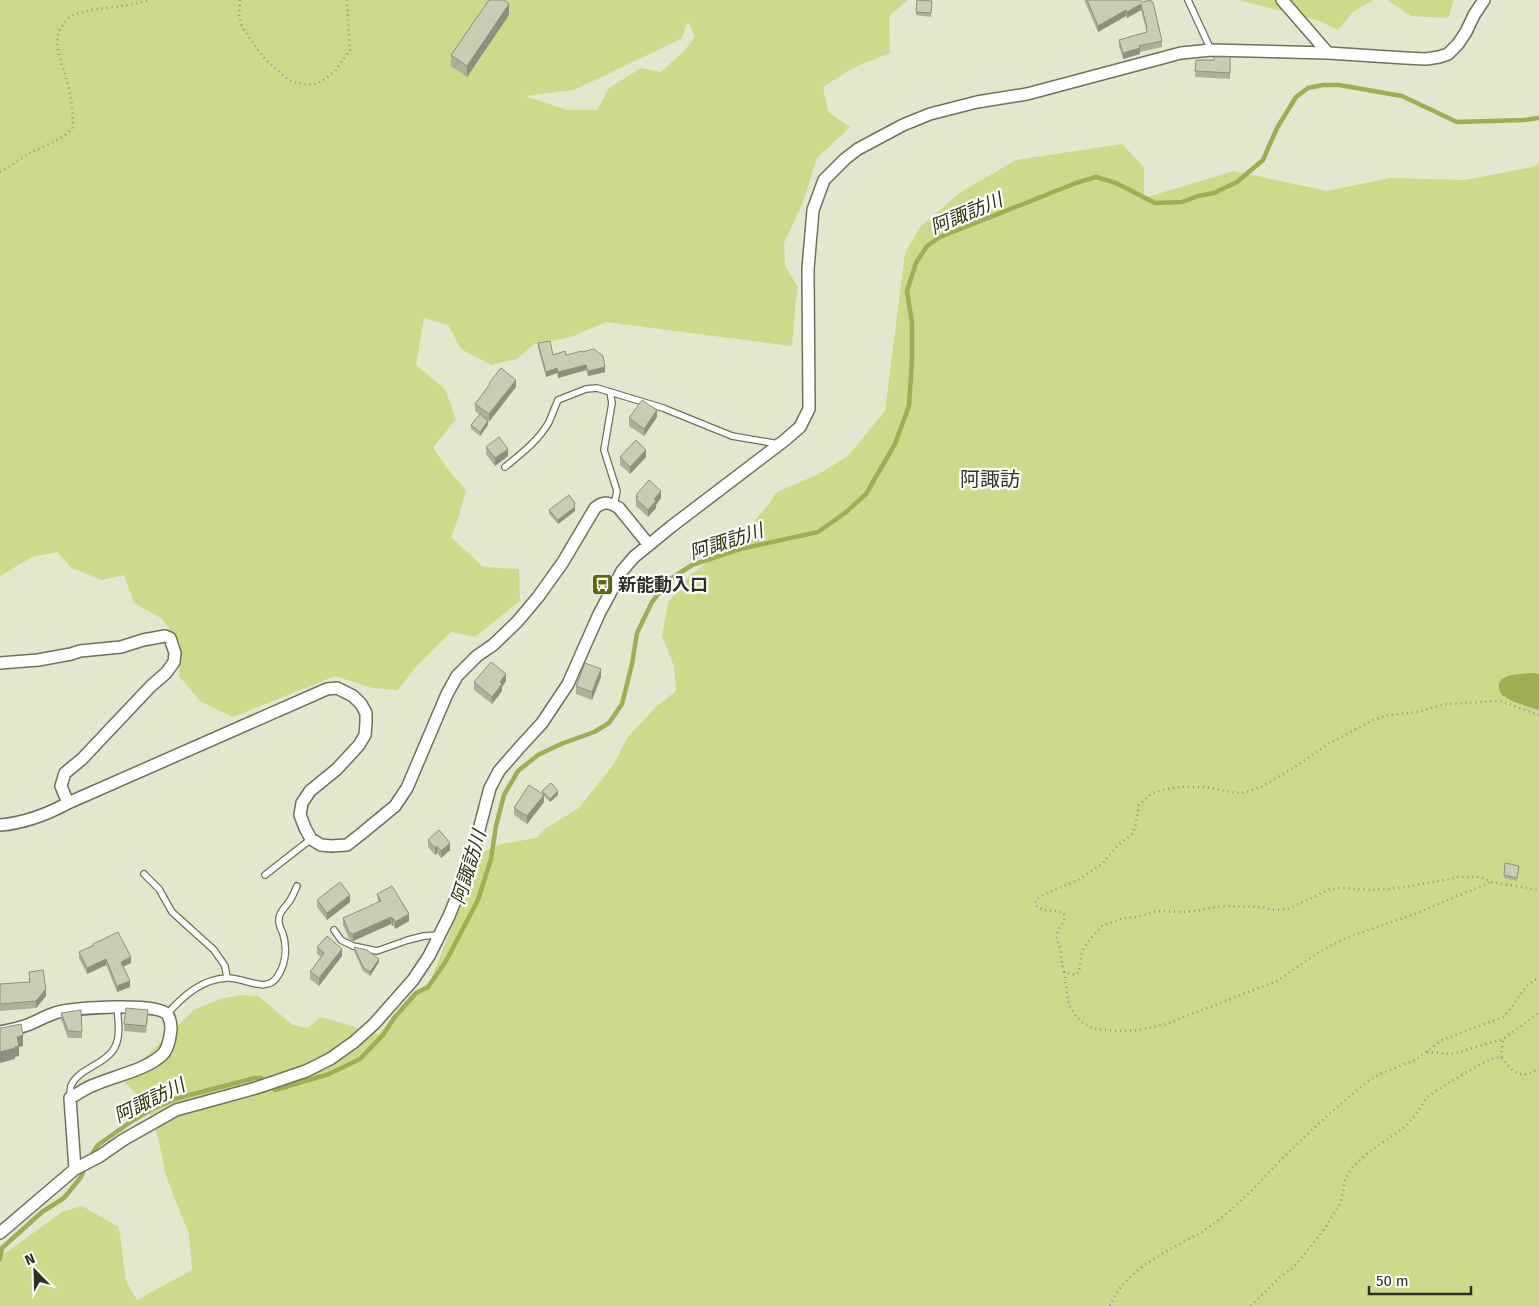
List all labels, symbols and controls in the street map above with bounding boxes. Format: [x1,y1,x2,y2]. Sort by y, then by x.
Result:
water label: 阿諏訪川 [927,187,1008,239]
district label: 阿諏訪 [960,467,1020,491]
water label: 阿諏訪川 [686,518,768,564]
bus stop icon: 新能動入口 [590,573,614,597]
place label: 新能動入口 [618,574,708,596]
water label: 阿諏訪川 [446,826,491,907]
water label: 阿諏訪川 [110,1073,190,1127]
north arrow [10,1246,60,1296]
text: N [23,1250,38,1269]
scale bar [1369,1264,1472,1296]
text: 50 m [1376,1272,1409,1290]

